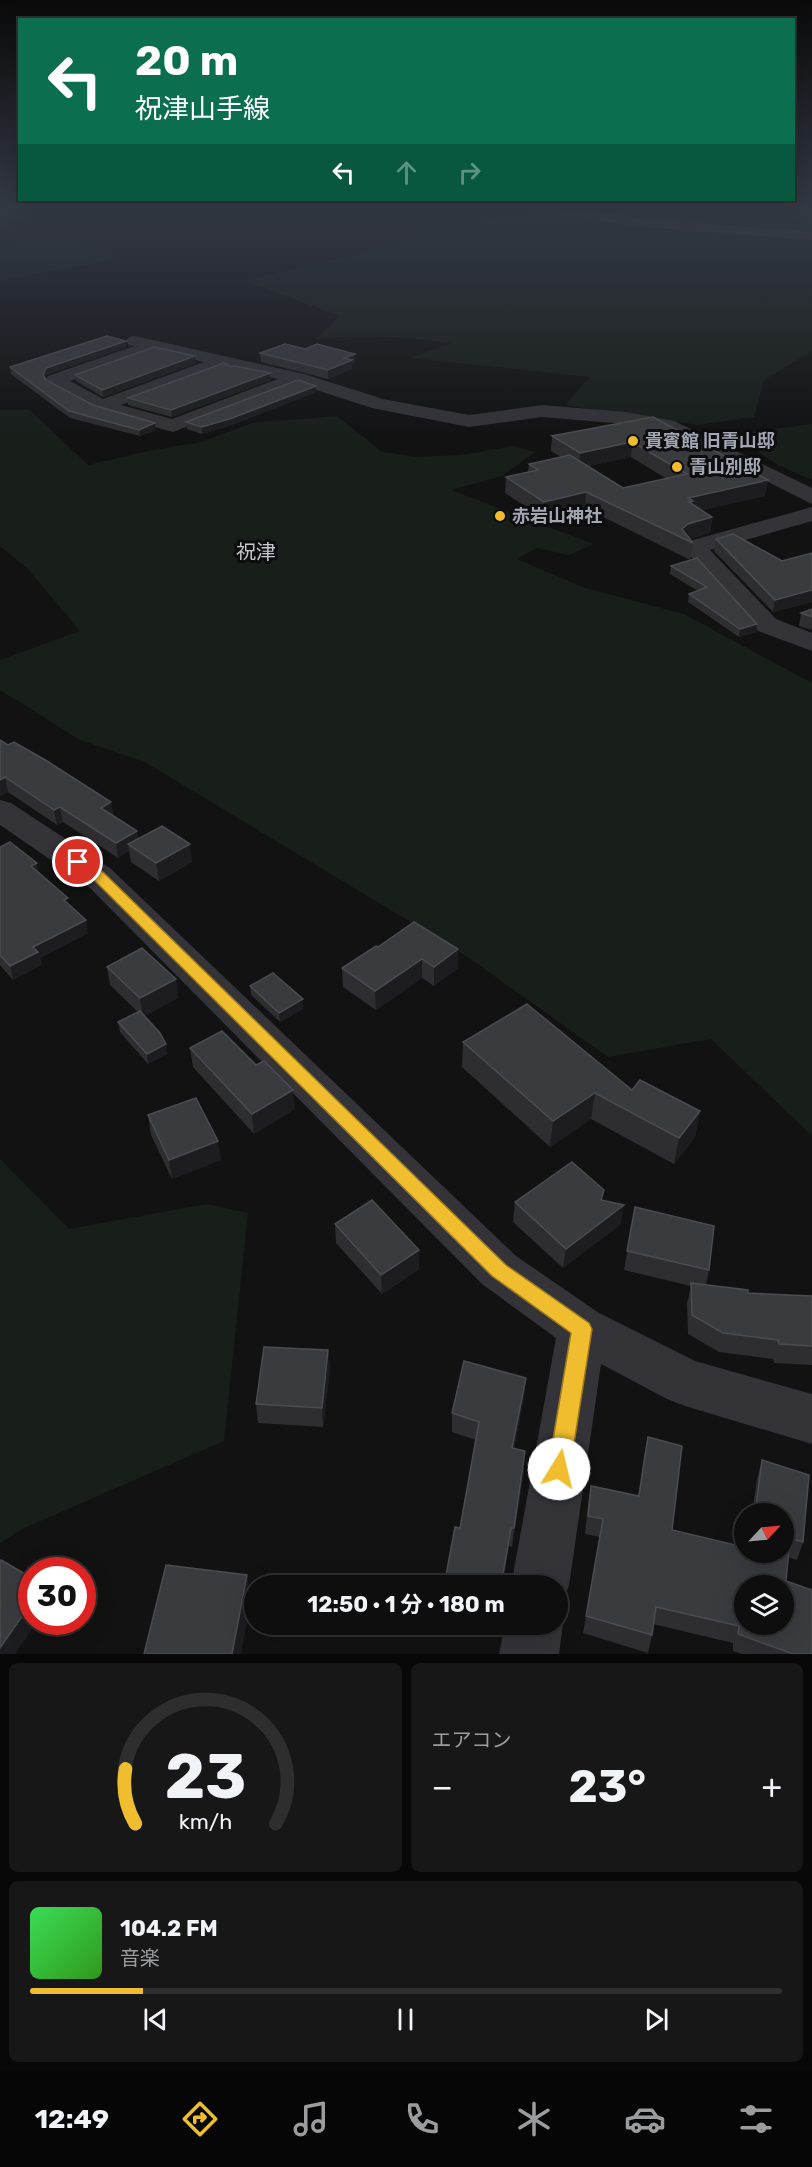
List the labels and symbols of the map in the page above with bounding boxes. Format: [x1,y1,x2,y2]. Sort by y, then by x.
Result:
place label: 貴賓館 旧青山邸 [645,430,775,452]
marker: 貴賓館 旧青山邸 [626,434,640,448]
place label: 青山別邸 [689,456,761,478]
marker: 青山別邸 [670,460,684,474]
place label: 赤岩山神社 [512,505,602,527]
marker: 赤岩山神社 [493,509,507,523]
district label: 祝津 [236,540,276,564]
pin [52,836,103,887]
position arrow [527,1437,591,1501]
north arrow [734,1503,794,1563]
speed limit sign: 30 [18,1557,96,1635]

